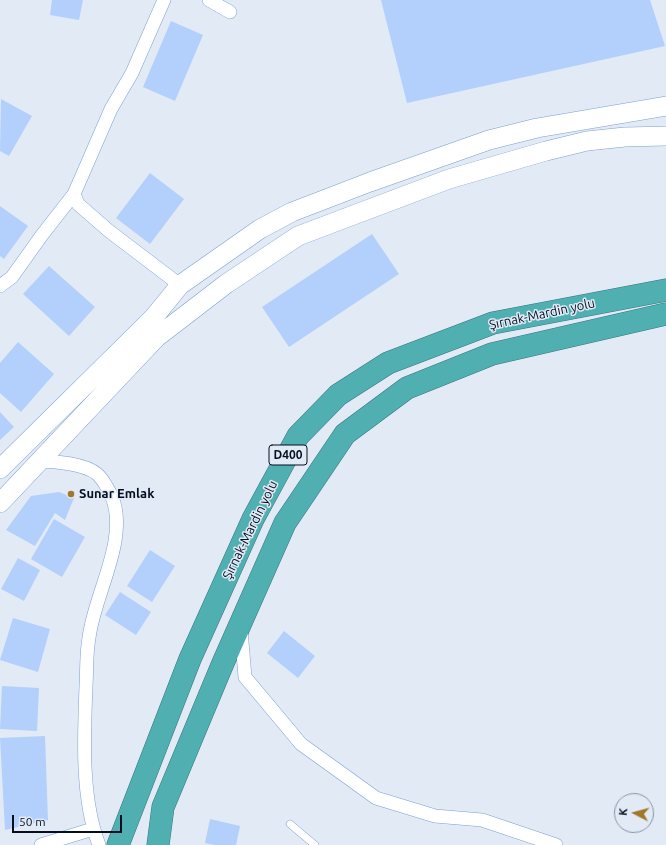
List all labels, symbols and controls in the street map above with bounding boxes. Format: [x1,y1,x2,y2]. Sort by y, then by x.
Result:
street label: Şırnak-Mardin yolu [488,295,596,333]
road number: D400 [269,445,307,465]
street label: Şırnak-Mardin yolu [219,478,281,582]
place label: Sunar Emlak [79,486,154,502]
marker: Sunar Emlak [66,489,76,499]
north arrow [614,793,654,833]
scale bar [14,807,124,833]
text: K [617,808,629,816]
text: 50 m [19,815,46,828]

